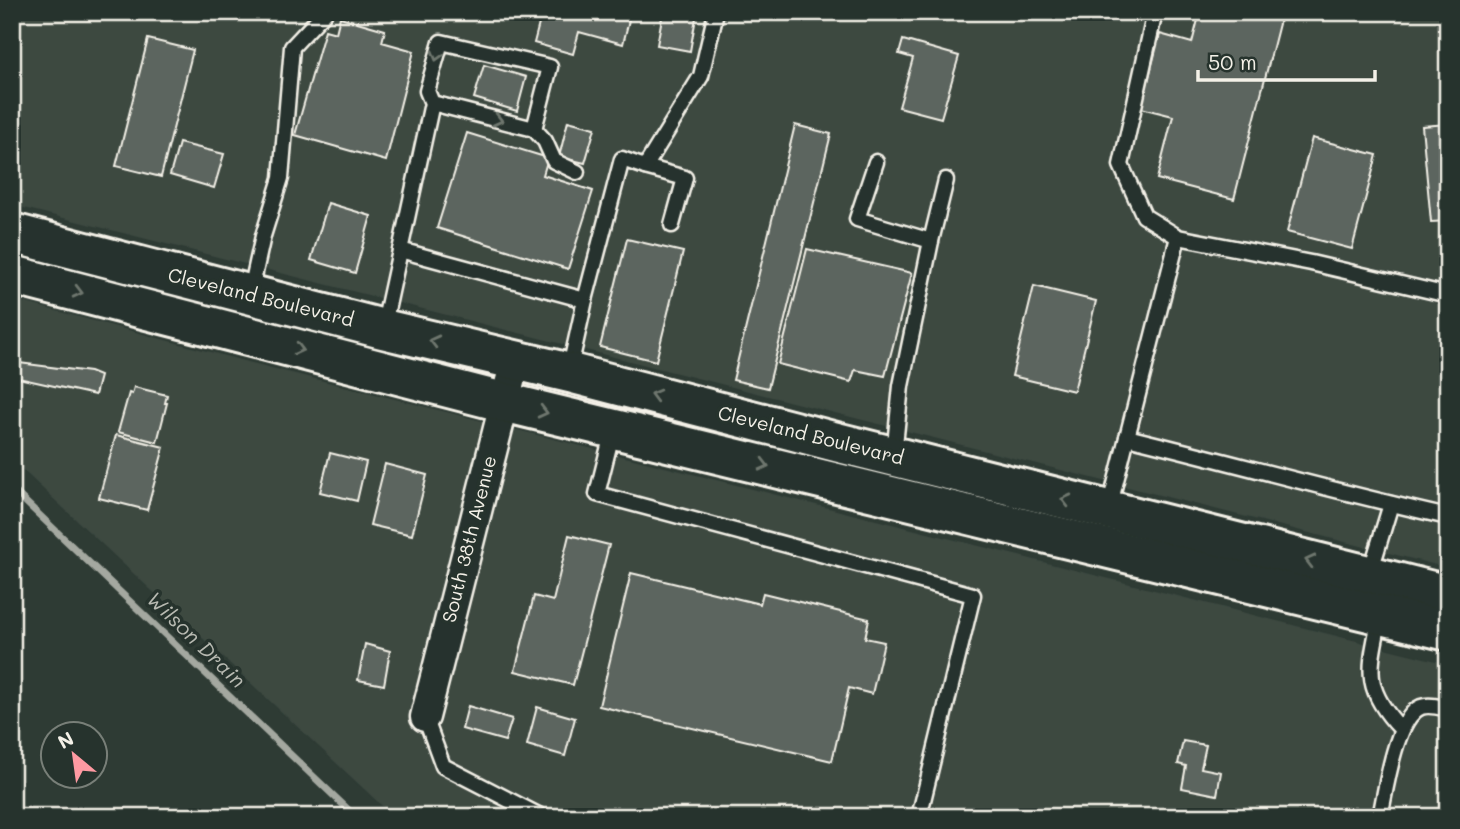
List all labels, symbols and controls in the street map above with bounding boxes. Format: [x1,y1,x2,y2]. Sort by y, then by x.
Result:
scale bar [1198,38,1374,82]
text: 50 m [1208,48,1257,75]
one-way arrow [431,49,445,61]
one-way arrow [492,112,504,126]
street label: Cleveland Boulevard [166,261,357,332]
one-way arrow [72,284,84,299]
one-way arrow [428,335,440,349]
one-way arrow [292,341,304,355]
one-way arrow [650,389,662,403]
street label: Cleveland Boulevard [716,399,907,470]
one-way arrow [537,404,549,418]
street label: South 38th Avenue [436,453,501,625]
one-way arrow [758,457,770,471]
one-way arrow [1060,494,1072,508]
one-way arrow [1304,555,1316,569]
water label: Wilson Drain [142,585,252,693]
north arrow [38,720,108,790]
text: N [53,725,78,754]

